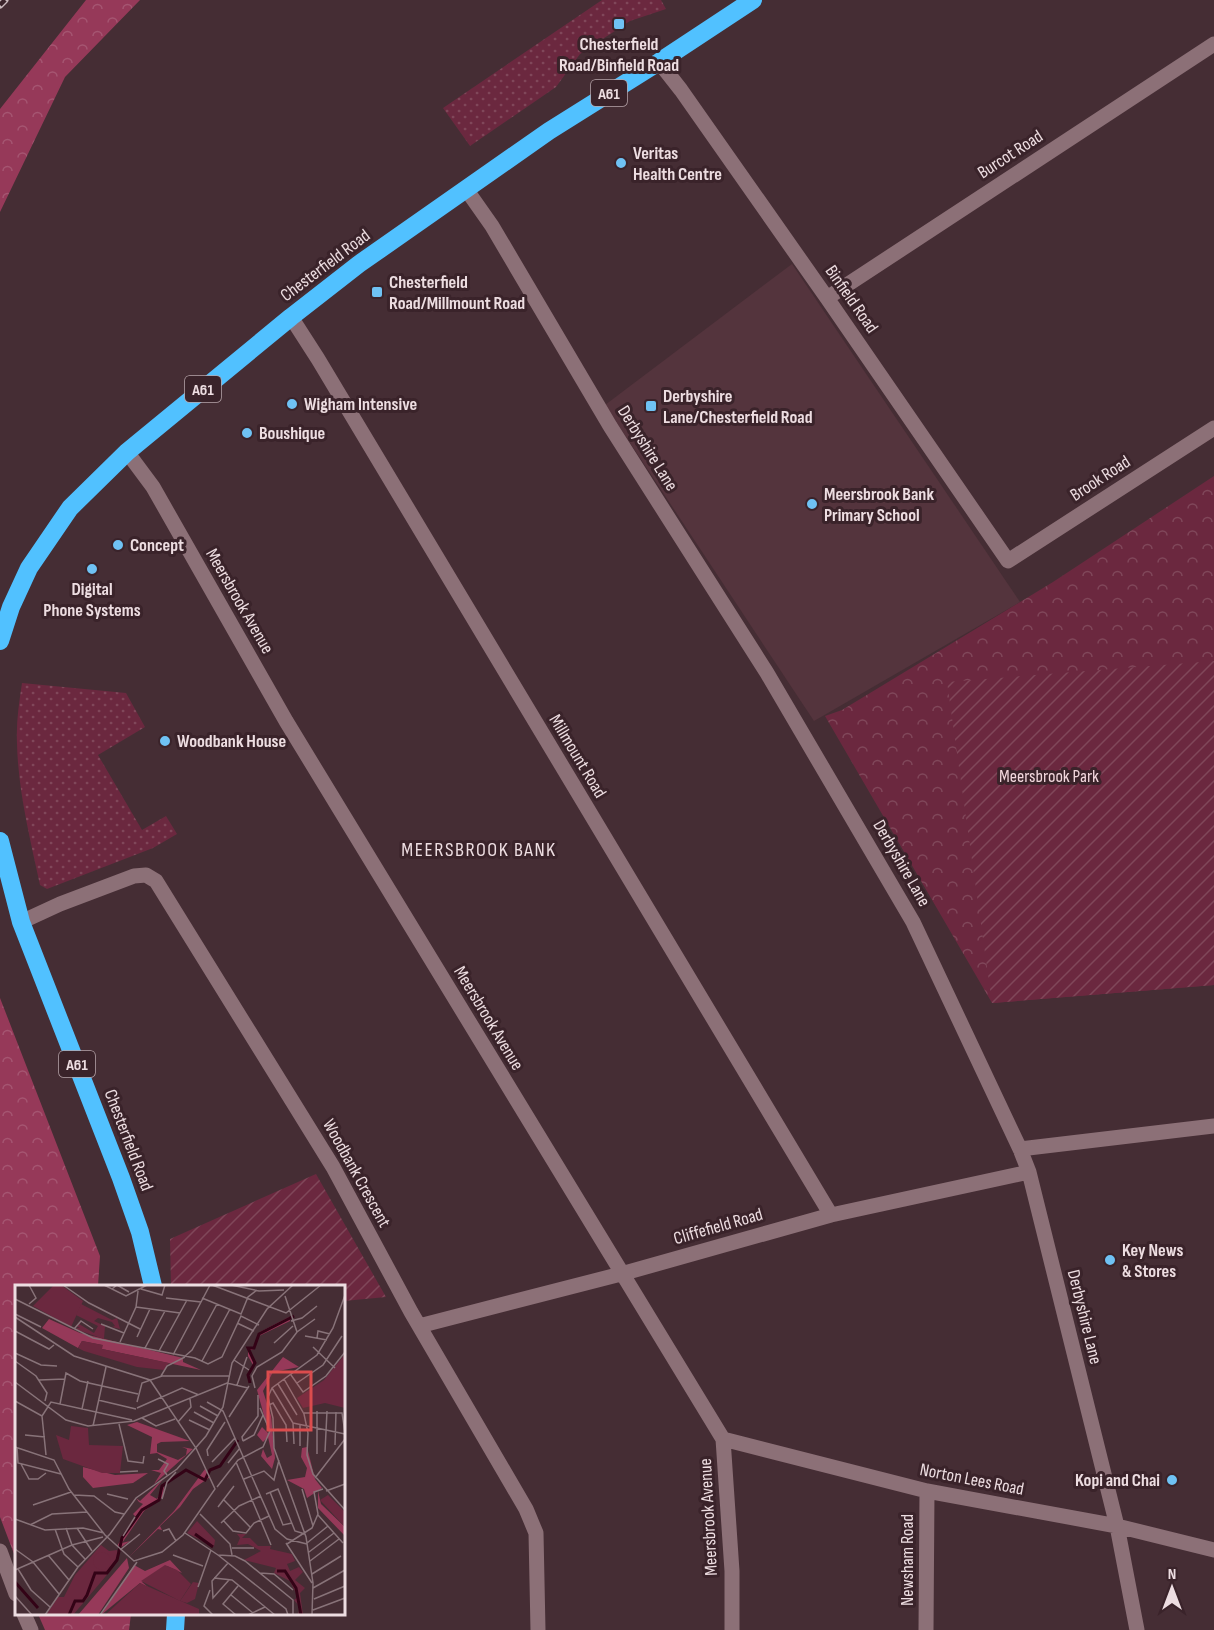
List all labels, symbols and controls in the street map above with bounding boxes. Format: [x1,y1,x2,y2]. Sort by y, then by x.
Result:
marker: Chesterfield Road/Binfield Road [612,17,626,31]
place label: Chesterfield Road/Binfield Road [559,34,679,76]
road number: A61 [591,80,627,106]
street label: Burcot Road [974,126,1047,183]
place label: Veritas Health Centre [633,143,722,185]
marker: Veritas Health Centre [614,156,628,170]
street label: Chesterfield Road [276,225,374,306]
street label: Binfield Road [821,261,883,337]
place label: Chesterfield Road/Millmount Road [389,272,525,314]
marker: Chesterfield Road/Millmount Road [370,285,384,299]
road number: A61 [185,376,221,402]
place label: Derbyshire Lane/Chesterfield Road [663,386,813,428]
place label: Wigham Intensive [304,394,417,415]
marker: Wigham Intensive [285,397,299,411]
marker: Derbyshire Lane/Chesterfield Road [644,399,658,413]
street label: Derbyshire Lane [613,402,682,495]
place label: Boushique [259,423,325,444]
marker: Boushique [240,426,254,440]
street label: Brook Road [1066,451,1134,506]
place label: Meersbrook Bank Primary School [824,484,934,526]
marker: Meersbrook Bank Primary School [805,497,819,511]
place label: Concept [130,535,184,556]
marker: Concept [111,538,125,552]
street label: Meersbrook Avenue [201,545,278,657]
marker: Digital Phone Systems [85,562,99,576]
place label: Digital Phone Systems [43,579,141,621]
street label: Millmount Road [545,711,611,802]
place label: Woodbank House [177,731,286,752]
marker: Woodbank House [158,734,172,748]
park label: Meersbrook Park [999,766,1099,787]
street label: Derbyshire Lane [868,816,935,910]
district label: MEERSBROOK BANK [401,838,557,862]
street label: Meersbrook Avenue [449,962,528,1074]
road number: A61 [59,1051,95,1077]
street label: Chesterfield Road [100,1087,157,1194]
street label: Woodbank Crescent [318,1115,395,1232]
street label: Cliffefield Road [671,1204,765,1249]
place label: Key News & Stores [1122,1240,1183,1282]
marker: Key News & Stores [1103,1253,1117,1267]
street label: Derbyshire Lane [1063,1268,1106,1367]
inset map [15,1285,345,1615]
street label: Meersbrook Avenue [695,1458,722,1576]
street label: Norton Lees Road [918,1459,1026,1500]
place label: Kopi and Chai [1075,1470,1160,1491]
marker: Kopi and Chai [1165,1473,1179,1487]
street label: Newsham Road [897,1514,918,1606]
north arrow [1142,1558,1202,1618]
text: N [1168,1565,1176,1584]

